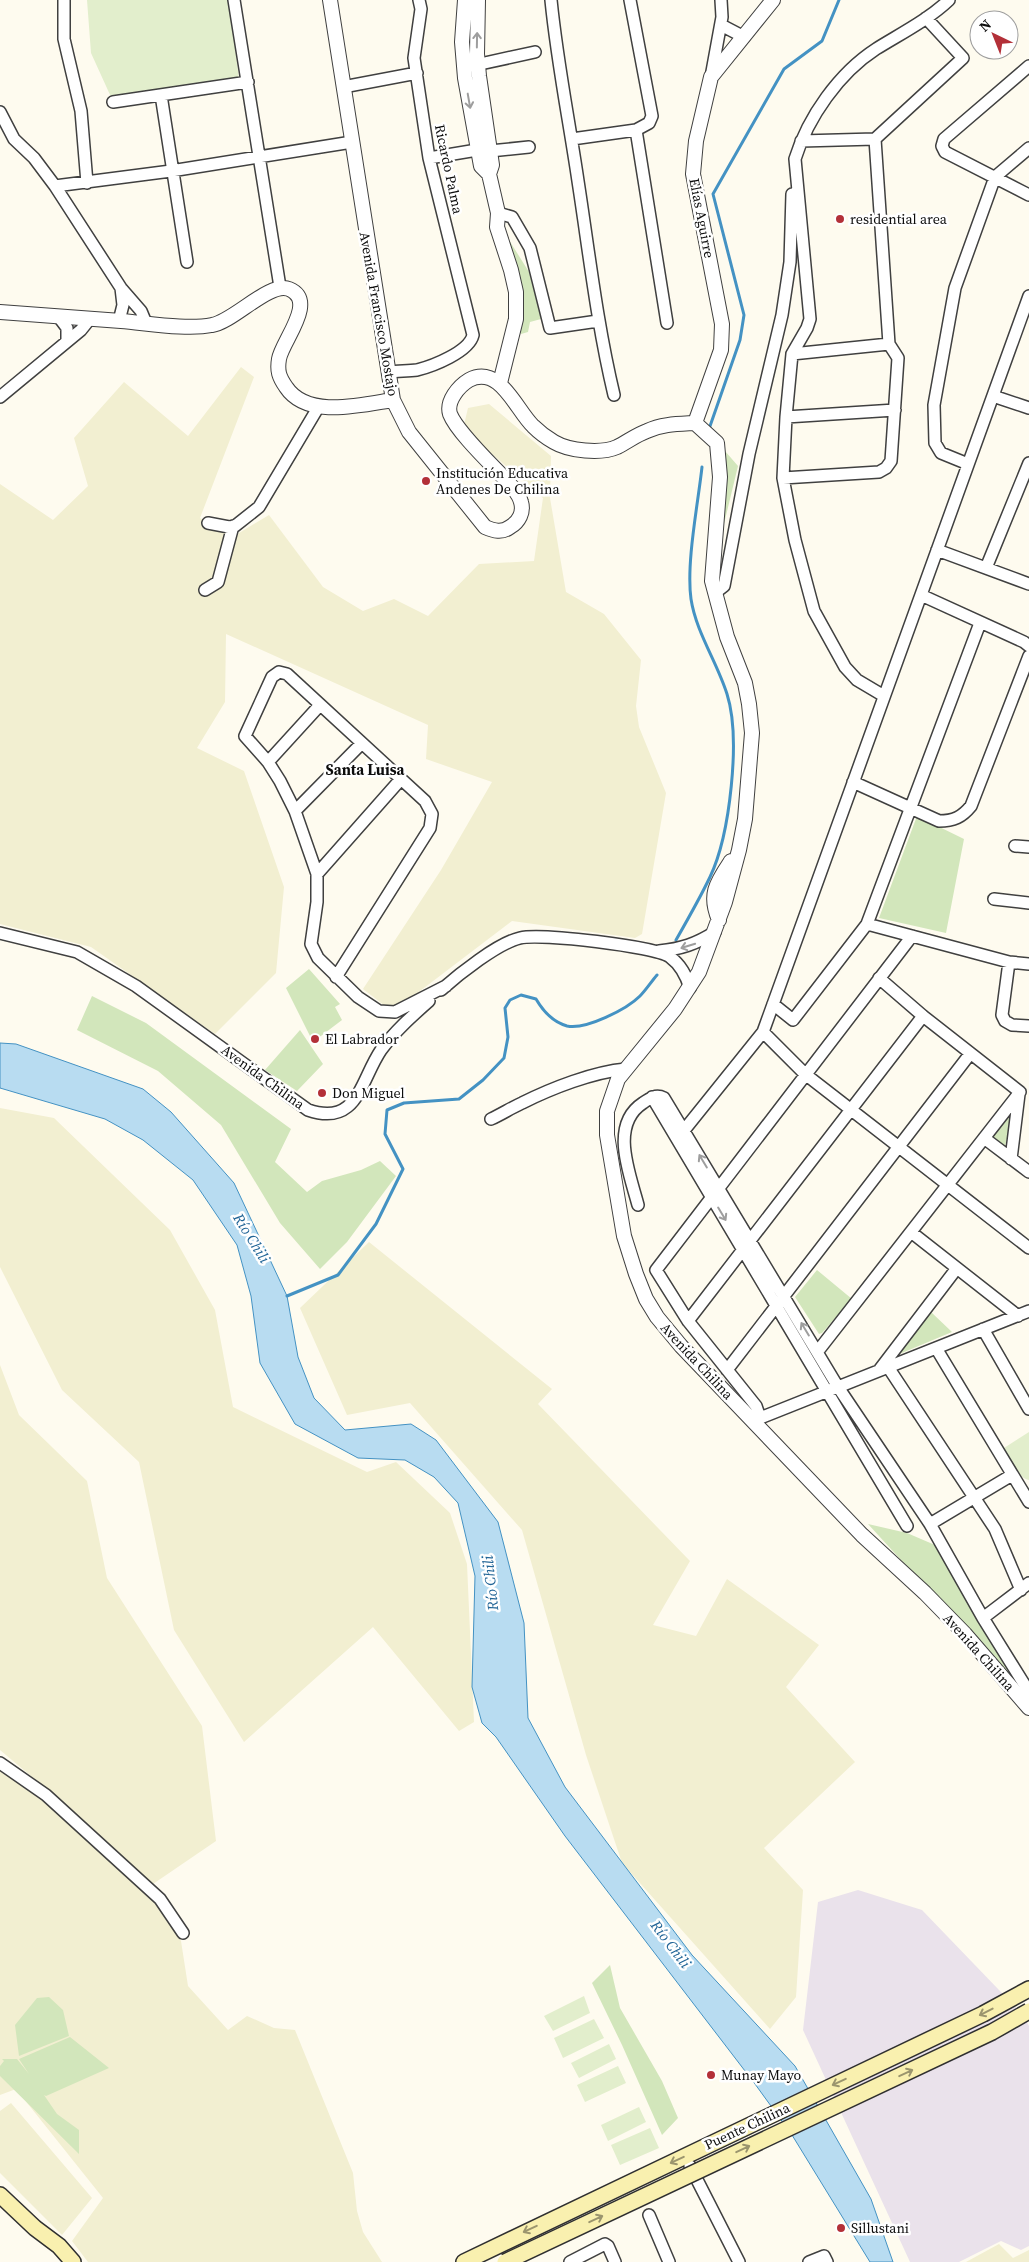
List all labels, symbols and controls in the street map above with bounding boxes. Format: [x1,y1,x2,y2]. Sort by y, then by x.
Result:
north arrow [969,10,1019,60]
text: N [975,15,996,36]
one-way arrow [472,32,482,48]
one-way arrow [464,92,474,108]
street label: Ricardo Palma [430,122,468,216]
street label: Elías Aguirre [684,176,720,260]
place label: residential area [850,209,948,229]
marker: residential area [834,213,846,225]
street label: Avenida Francisco Mostajo [355,230,403,398]
place label: Institución Educativa Andenes De Chilina [436,463,569,499]
marker: Institución Educativa Andenes De Chilina [420,475,432,487]
district label: Santa Luisa [326,759,405,780]
one-way arrow [680,942,696,952]
place label: El Labrador [325,1029,399,1049]
marker: El Labrador [309,1033,321,1045]
street label: Avenida Chilina [217,1040,309,1115]
place label: Don Miguel [332,1083,405,1103]
marker: Don Miguel [316,1087,328,1099]
one-way arrow [697,1154,707,1168]
one-way arrow [717,1207,727,1221]
water label: Río Chili [228,1208,276,1267]
street label: Avenida Chilina [656,1318,739,1405]
one-way arrow [800,1323,810,1337]
water label: Río Chili [477,1554,503,1613]
street label: Avenida Chilina [939,1609,1020,1696]
water label: Río Chili [645,1915,696,1973]
one-way arrow [979,2008,994,2017]
place label: Munay Mayo [721,2065,802,2085]
one-way arrow [898,2067,913,2077]
marker: Munay Mayo [705,2069,717,2081]
one-way arrow [832,2078,847,2088]
street label: Puente Chilina [701,2097,794,2155]
one-way arrow [735,2144,750,2154]
one-way arrow [670,2155,685,2165]
one-way arrow [588,2214,603,2223]
place label: Sillustani [851,2218,909,2238]
marker: Sillustani [835,2222,847,2234]
one-way arrow [523,2225,538,2234]

